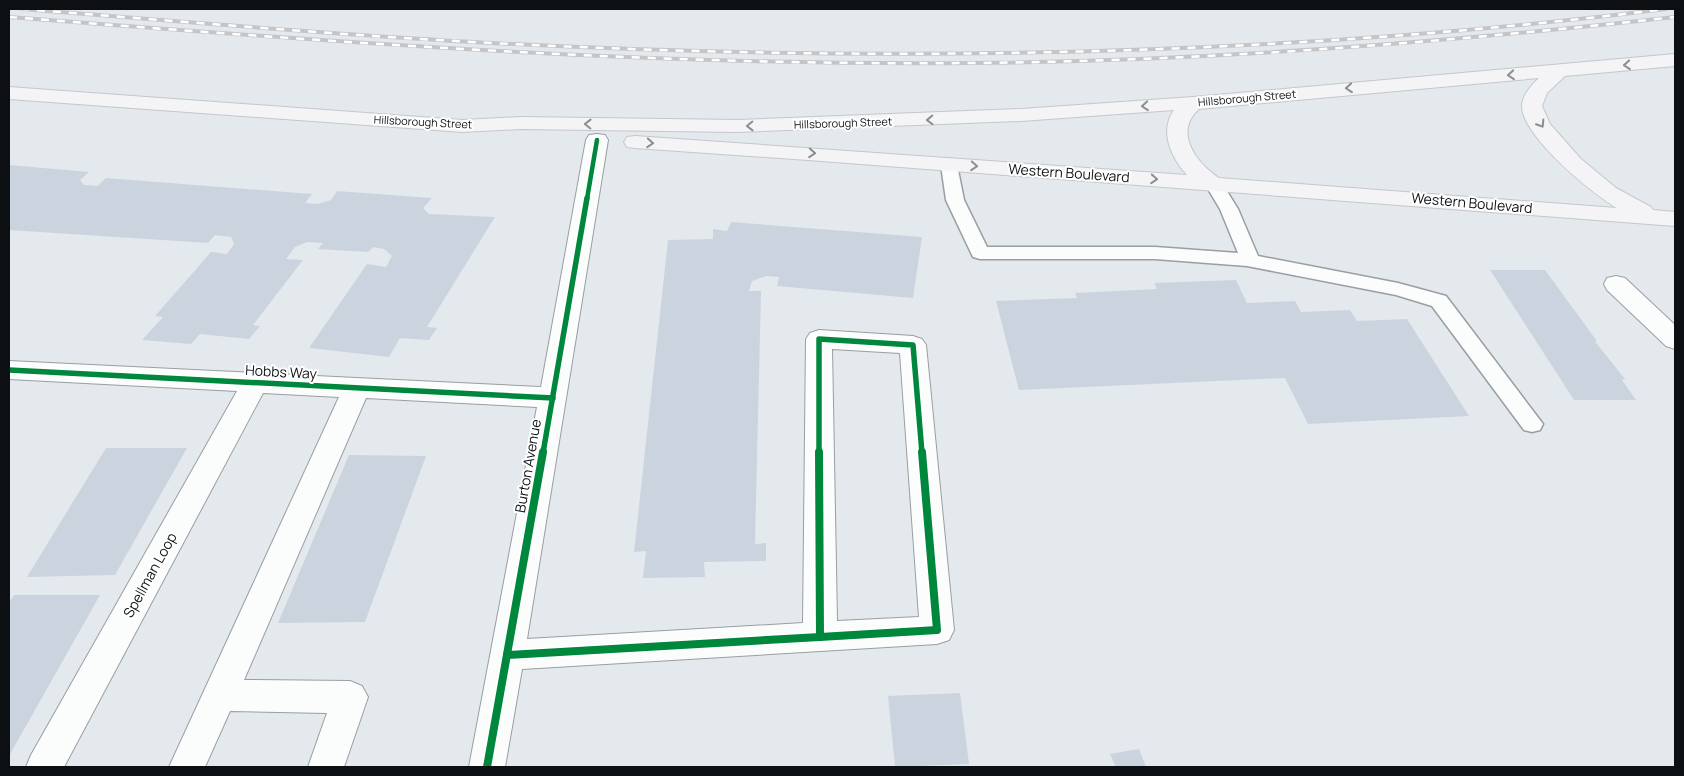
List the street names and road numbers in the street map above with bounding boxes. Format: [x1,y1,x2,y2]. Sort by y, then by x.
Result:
street label: Hillsborough Street [1197,86,1297,109]
street label: Hillsborough Street [373,111,473,132]
street label: Hillsborough Street [794,113,892,132]
street label: Western Boulevard [1008,159,1130,186]
street label: Western Boulevard [1411,188,1533,217]
street label: Hobbs Way [245,360,318,383]
street label: Burton Avenue [510,418,545,514]
street label: Spellman Loop [118,529,181,621]

